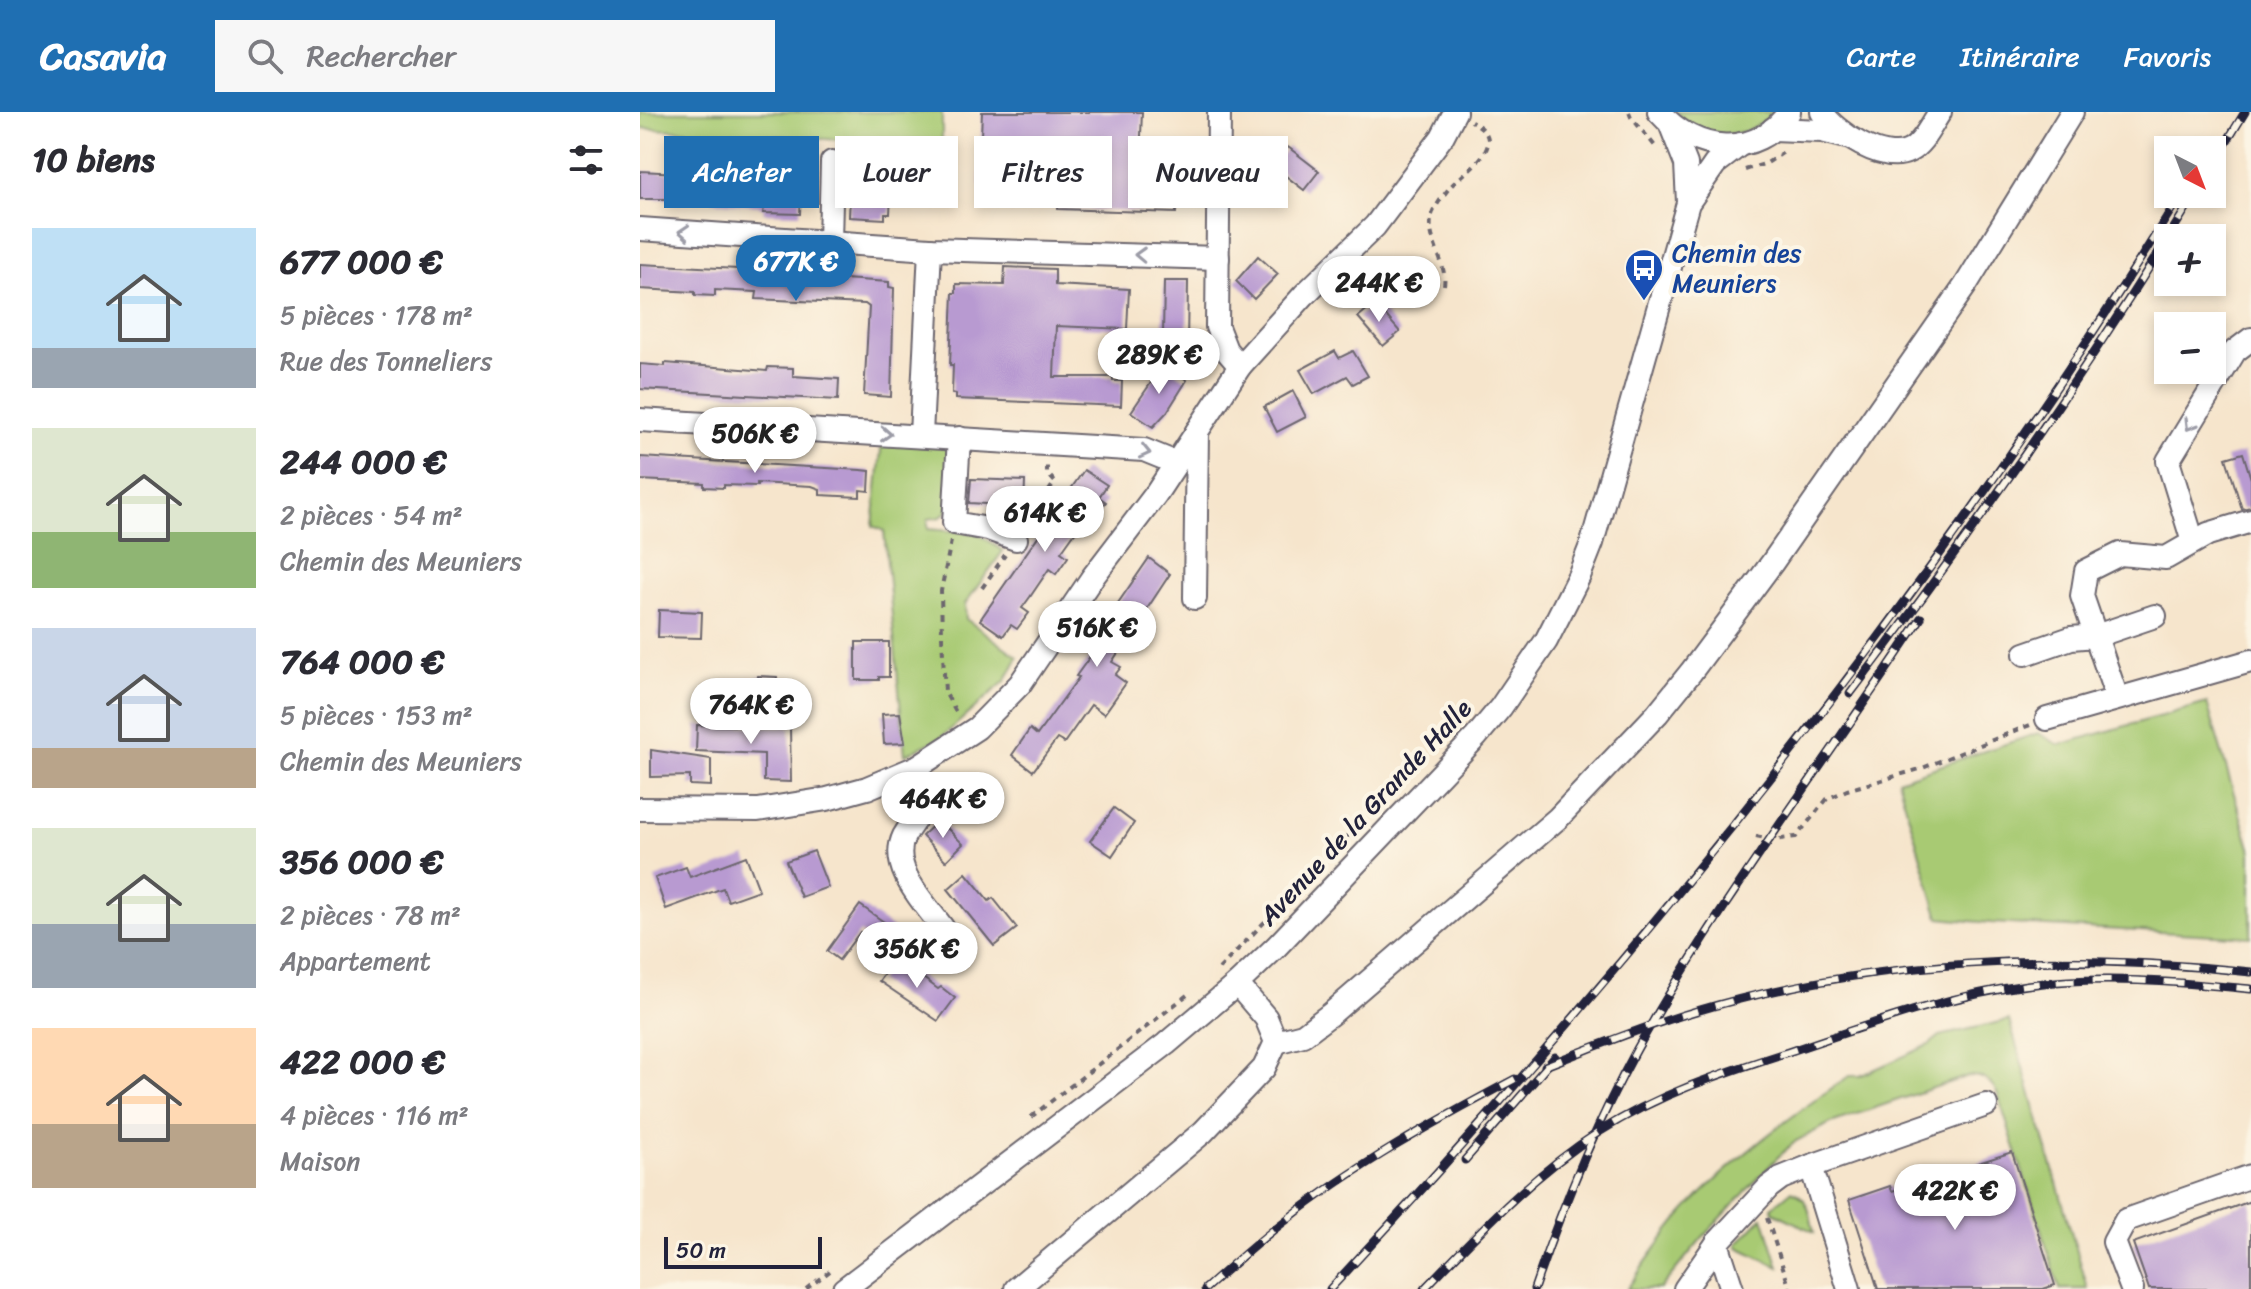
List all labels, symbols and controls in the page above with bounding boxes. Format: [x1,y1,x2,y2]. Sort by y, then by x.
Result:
search box [215,20,775,92]
text: Casavia [40,23,167,90]
text: Rechercher [307,29,456,83]
text: Carte [1846,32,1916,81]
text: Itinéraire [1960,32,2080,81]
text: Favoris [2124,32,2211,81]
icon: search [243,34,287,78]
text: 10 biens [32,130,155,190]
chip: Acheter [664,136,819,208]
chip: Louer [835,136,958,208]
chip: Filtres [974,136,1112,208]
chip: Nouveau [1128,136,1288,208]
north arrow [2154,136,2226,208]
map controls [2154,136,2226,384]
icon: filters [564,138,608,182]
one-way arrow [677,224,690,241]
button: + [2154,224,2226,296]
place label: Chemin des Meuniers [1672,230,1801,306]
text: 677 000 € [280,232,443,292]
pin: 677K € [731,235,861,303]
text: 677K € [754,238,838,284]
one-way arrow [1133,247,1146,264]
bus stop icon: Chemin des Meuniers [1623,247,1665,302]
pin: 244K € [1314,256,1444,324]
text: 244K € [1335,259,1423,305]
icon: home [96,260,192,356]
text: 5 pièces · 178 m² [280,292,473,338]
button: − [2154,312,2226,384]
pin: 289K € [1094,328,1224,396]
text: 289K € [1116,331,1202,377]
text: Rue des Tonneliers [280,338,492,384]
pin: 506K € [690,407,820,475]
text: 506K € [712,410,798,456]
one-way arrow [2185,416,2200,431]
one-way arrow [880,425,893,442]
text: 244 000 € [280,432,447,492]
one-way arrow [1137,443,1151,460]
icon: home [96,460,192,556]
pin: 614K € [980,486,1110,554]
text: 614K € [1004,489,1086,535]
text: 2 pièces · 54 m² [280,492,463,538]
text: Chemin des Meuniers [280,538,522,584]
pin: 516K € [1032,601,1162,669]
text: 516K € [1056,604,1138,650]
text: 764 000 € [280,632,445,692]
icon: home [96,660,192,756]
pin: 764K € [686,678,816,746]
text: 764K € [708,681,794,727]
street label: Avenue de la Grande Halle [1246,687,1484,937]
text: 5 pièces · 153 m² [280,692,473,738]
text: Chemin des Meuniers [280,738,522,784]
pin: 464K € [878,772,1008,840]
text: 464K € [899,775,987,821]
text: 356 000 € [280,832,443,892]
icon: home [96,860,192,956]
text: 2 pièces · 78 m² [280,892,461,938]
pin: 356K € [852,922,982,990]
text: 356K € [875,925,959,971]
text: Appartement [280,938,431,984]
text: 422 000 € [280,1032,445,1092]
icon: home [96,1060,192,1156]
text: 4 pièces · 116 m² [280,1092,469,1138]
text: Maison [280,1138,360,1184]
pin: 422K € [1890,1164,2020,1232]
text: 422K € [1912,1167,1998,1213]
text: 50 m [676,1231,726,1270]
scale bar [664,1233,822,1269]

